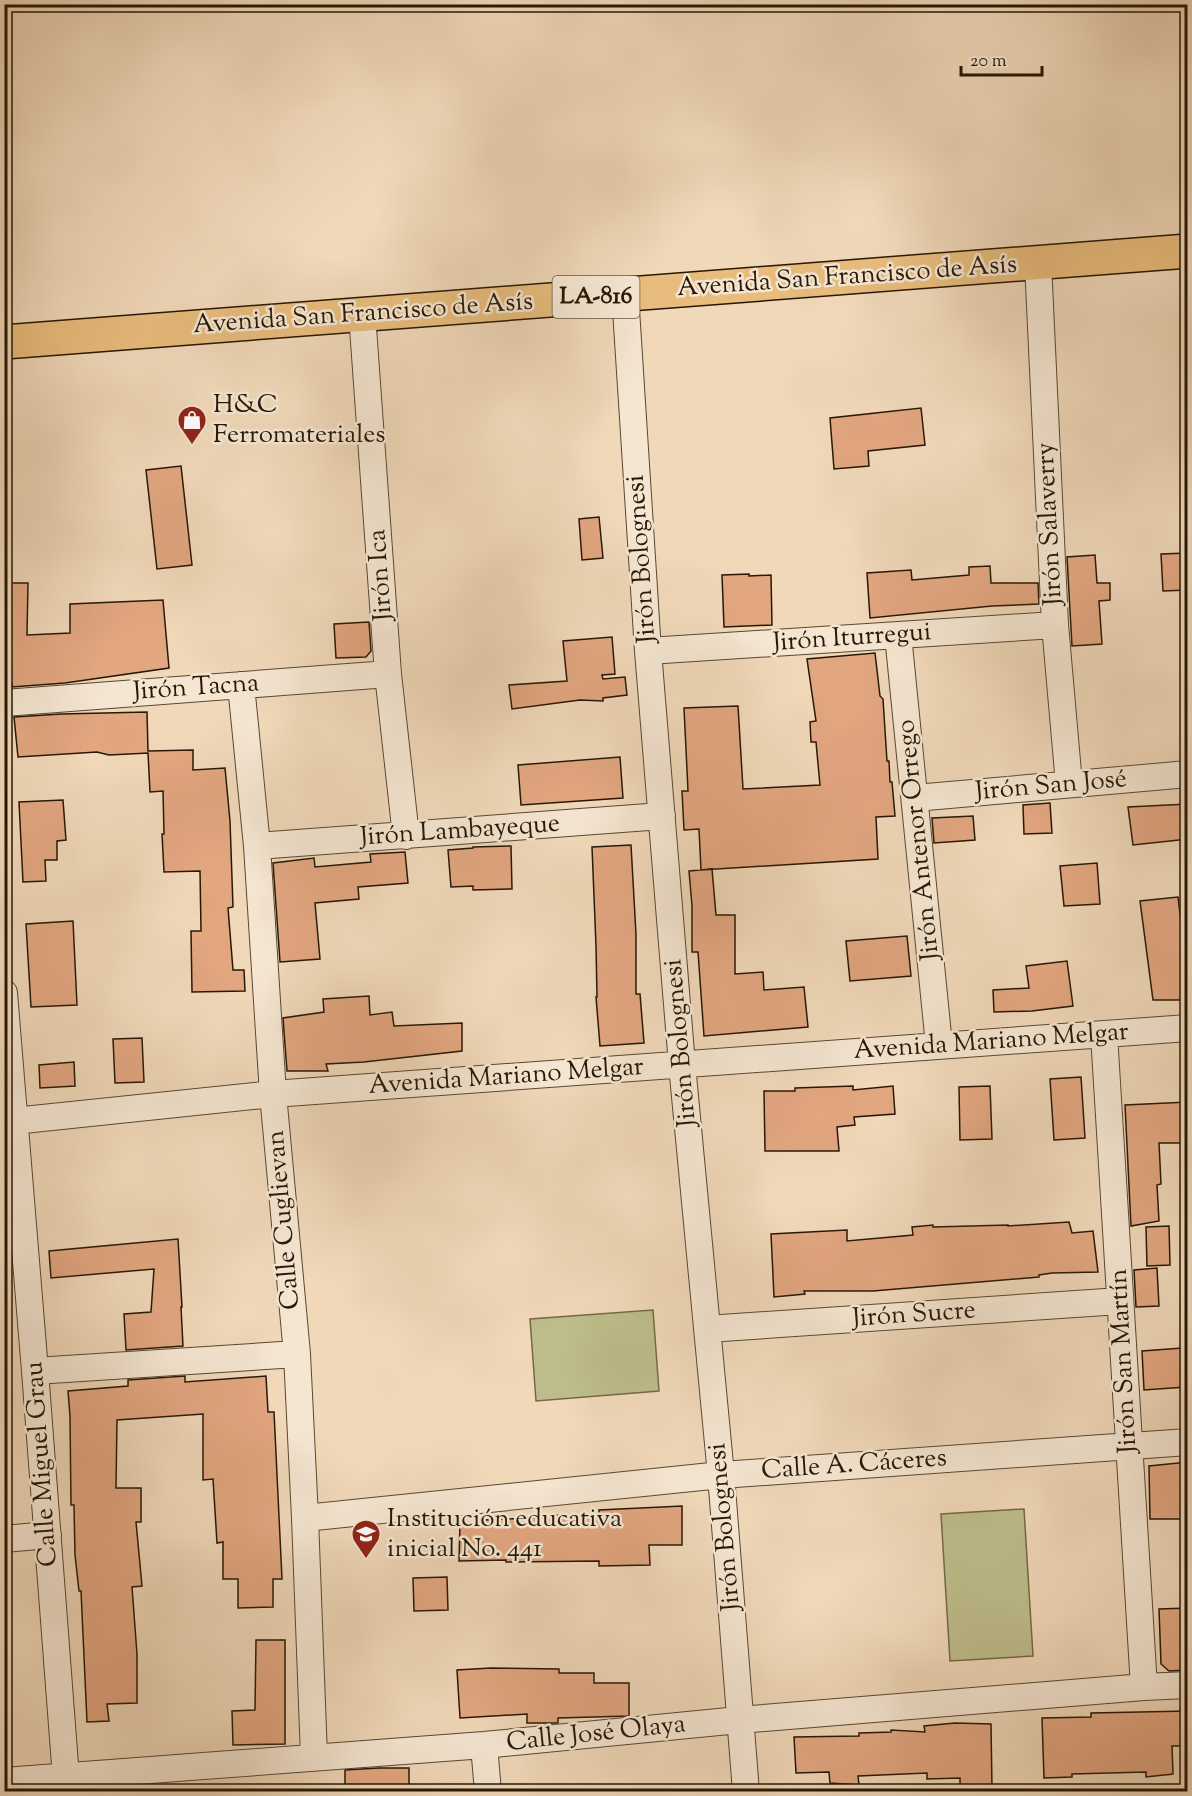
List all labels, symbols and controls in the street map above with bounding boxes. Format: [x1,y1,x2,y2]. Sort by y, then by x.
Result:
scale bar [961,39,1042,77]
text: 20 m [970,49,1007,75]
street label: Avenida San Francisco de Asís [676,247,1018,307]
road number: LA-816 [552,276,640,318]
street label: Avenida San Francisco de Asís [192,284,534,344]
place label: H&C Ferromateriales [213,387,386,454]
shop icon: H&C Ferromateriales [176,404,208,446]
street label: Jirón Salaverry [1027,441,1073,609]
street label: Jirón Bolognesi [618,473,666,647]
street label: Jirón Ica [359,528,403,624]
street label: Jirón Iturregui [770,614,932,662]
street label: Jirón Tacna [130,665,260,711]
street label: Jirón Antenor Orrego [888,718,950,964]
street label: Jirón San José [972,761,1128,811]
street label: Jirón Lambayeque [357,806,561,857]
street label: Jirón Bolognesi [655,957,707,1131]
street label: Avenida Mariano Melgar [852,1014,1130,1070]
street label: Avenida Mariano Melgar [367,1049,645,1105]
street label: Calle Cuglievan [258,1129,310,1311]
street label: Jirón San Martín [1101,1268,1147,1456]
street label: Jirón Sucre [849,1292,977,1338]
street label: Calle Miguel Grau [16,1360,68,1568]
street label: Calle A. Cáceres [760,1440,948,1490]
street label: Jirón Bolognesi [699,1441,751,1615]
place label: Institución educativa inicial No. 441 [387,1501,622,1568]
school or university icon: Institución educativa inicial No. 441 [350,1518,382,1560]
street label: Calle José Olaya [505,1706,688,1762]

